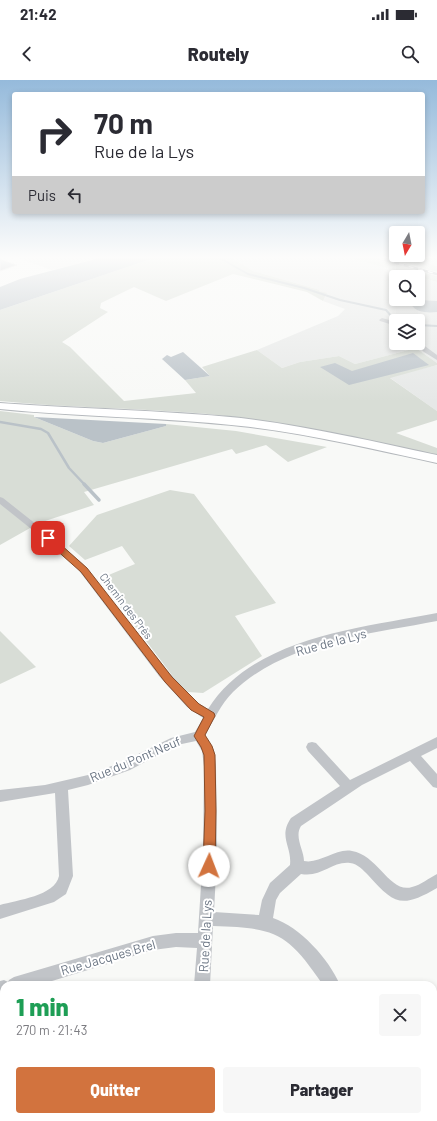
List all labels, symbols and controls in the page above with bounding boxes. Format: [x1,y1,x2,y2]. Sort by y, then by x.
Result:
text: 21:42 [20,5,57,23]
icon: back [16,43,38,65]
text: Routely [188,43,249,65]
icon: search [399,43,421,65]
text: 70 m [94,106,153,140]
icon: right [28,108,80,160]
text: Rue de la Lys [94,140,194,162]
icon: left [64,184,86,206]
text: Puis [28,186,56,204]
north arrow [389,226,425,262]
map controls [389,226,425,350]
button: search [389,270,425,306]
button: layers [389,314,425,350]
pin [31,521,65,555]
icon: arrive [37,527,59,549]
street label: Chemin des Près [97,570,155,641]
street label: Rue de la Lys [294,625,368,659]
street label: Rue du Pont Neuf [87,732,183,785]
position arrow [188,845,230,887]
street label: Rue de la Lys [195,899,215,973]
street label: Rue Jacques Brel [59,936,157,978]
text: 1 min [16,992,69,1021]
button: close [379,994,421,1036]
text: 270 m · 21:43 [16,1022,87,1038]
button: Quitter [16,1067,215,1113]
button: Partager [223,1067,421,1113]

